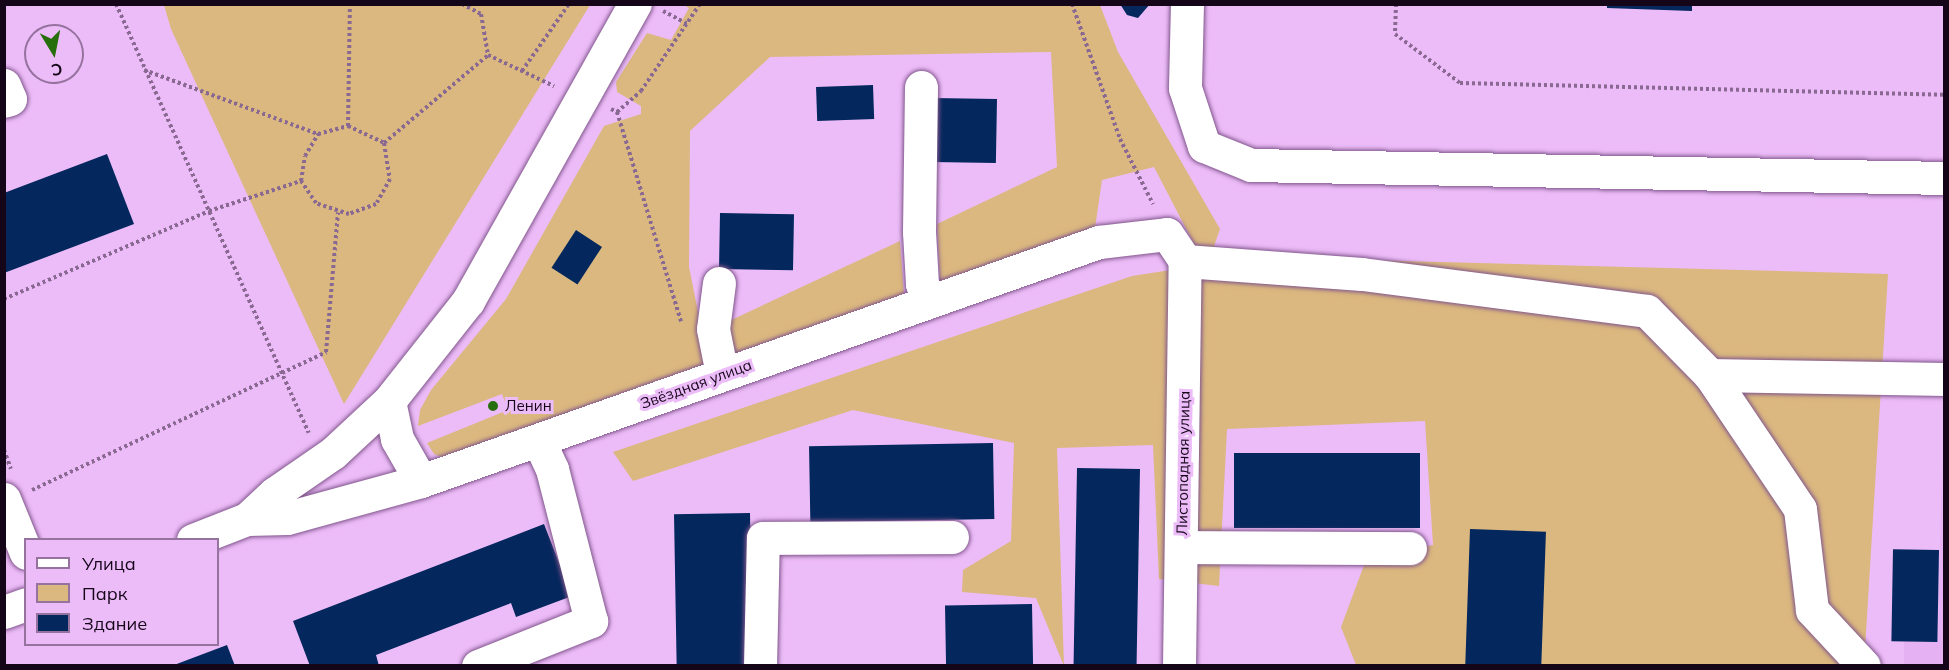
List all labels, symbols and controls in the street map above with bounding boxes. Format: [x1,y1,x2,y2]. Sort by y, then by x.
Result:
north arrow [24,24,84,84]
text: С [50,59,64,81]
street label: Звёздная улица [638,355,754,413]
street label: Листопадная улица [1173,391,1193,535]
place label: Ленин [505,397,552,415]
marker: Ленин [486,399,500,413]
legend [24,538,219,646]
text: Улица [82,552,136,575]
text: Парк [82,582,127,605]
text: Здание [82,612,147,635]

